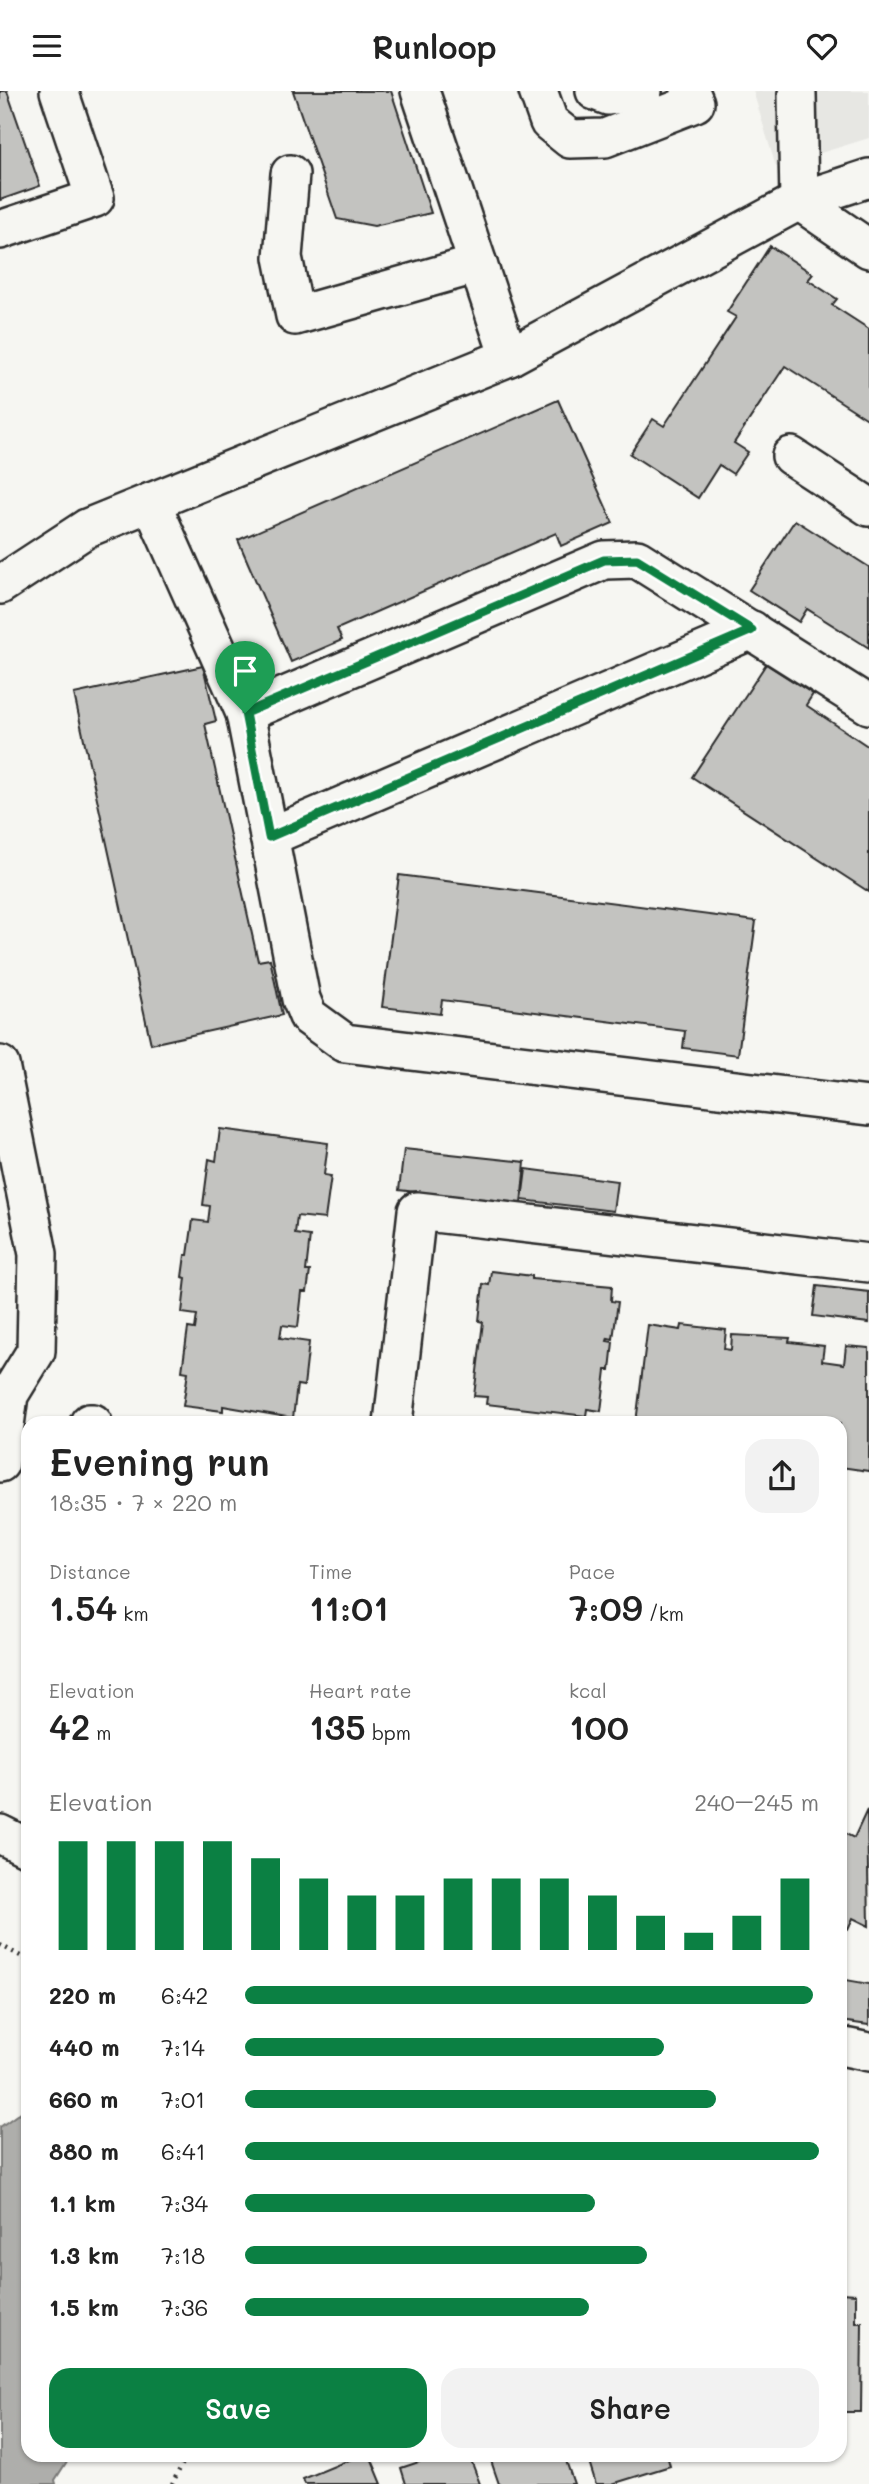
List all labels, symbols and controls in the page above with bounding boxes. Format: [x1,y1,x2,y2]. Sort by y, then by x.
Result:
text: Runloop [372,25,497,67]
icon: menu [28,27,66,65]
icon: heart [803,27,841,65]
pin [215,641,275,713]
icon: arrive [226,652,264,690]
text: Evening run [49,1436,270,1486]
button: share [745,1439,819,1513]
text: 18:35 · 7 × 220 m [49,1487,237,1517]
text: Distance [49,1559,131,1584]
text: Time [309,1559,352,1584]
text: Pace [569,1559,615,1584]
text: 1.54 [49,1584,117,1630]
text: 11:01 [309,1584,389,1630]
text: 7:09 [569,1584,643,1630]
text: km [117,1601,149,1626]
text: /km [643,1601,684,1626]
text: Elevation [49,1678,134,1703]
text: Heart rate [309,1678,412,1703]
text: kcal [569,1678,607,1703]
text: 42 [49,1703,90,1749]
text: 135 [309,1703,366,1749]
text: 100 [569,1703,629,1749]
text: m [90,1720,111,1745]
text: bpm [366,1720,411,1745]
text: Elevation [49,1787,152,1817]
text: 240–245 m [694,1787,819,1817]
text: 220 m [49,1980,116,2010]
text: 6:42 [161,1980,208,2010]
text: 440 m [49,2032,120,2062]
text: 7:14 [161,2032,205,2062]
text: 660 m [49,2084,118,2114]
text: 7:01 [161,2084,205,2114]
text: 880 m [49,2136,119,2166]
text: 6:41 [161,2136,206,2166]
text: 1.1 km [49,2188,115,2218]
text: 7:34 [161,2188,208,2218]
text: 1.3 km [49,2240,119,2270]
text: 7:18 [161,2240,205,2270]
text: 1.5 km [49,2292,119,2322]
text: 7:36 [161,2292,208,2322]
button: Save [49,2368,427,2448]
button: Share [441,2368,819,2448]

